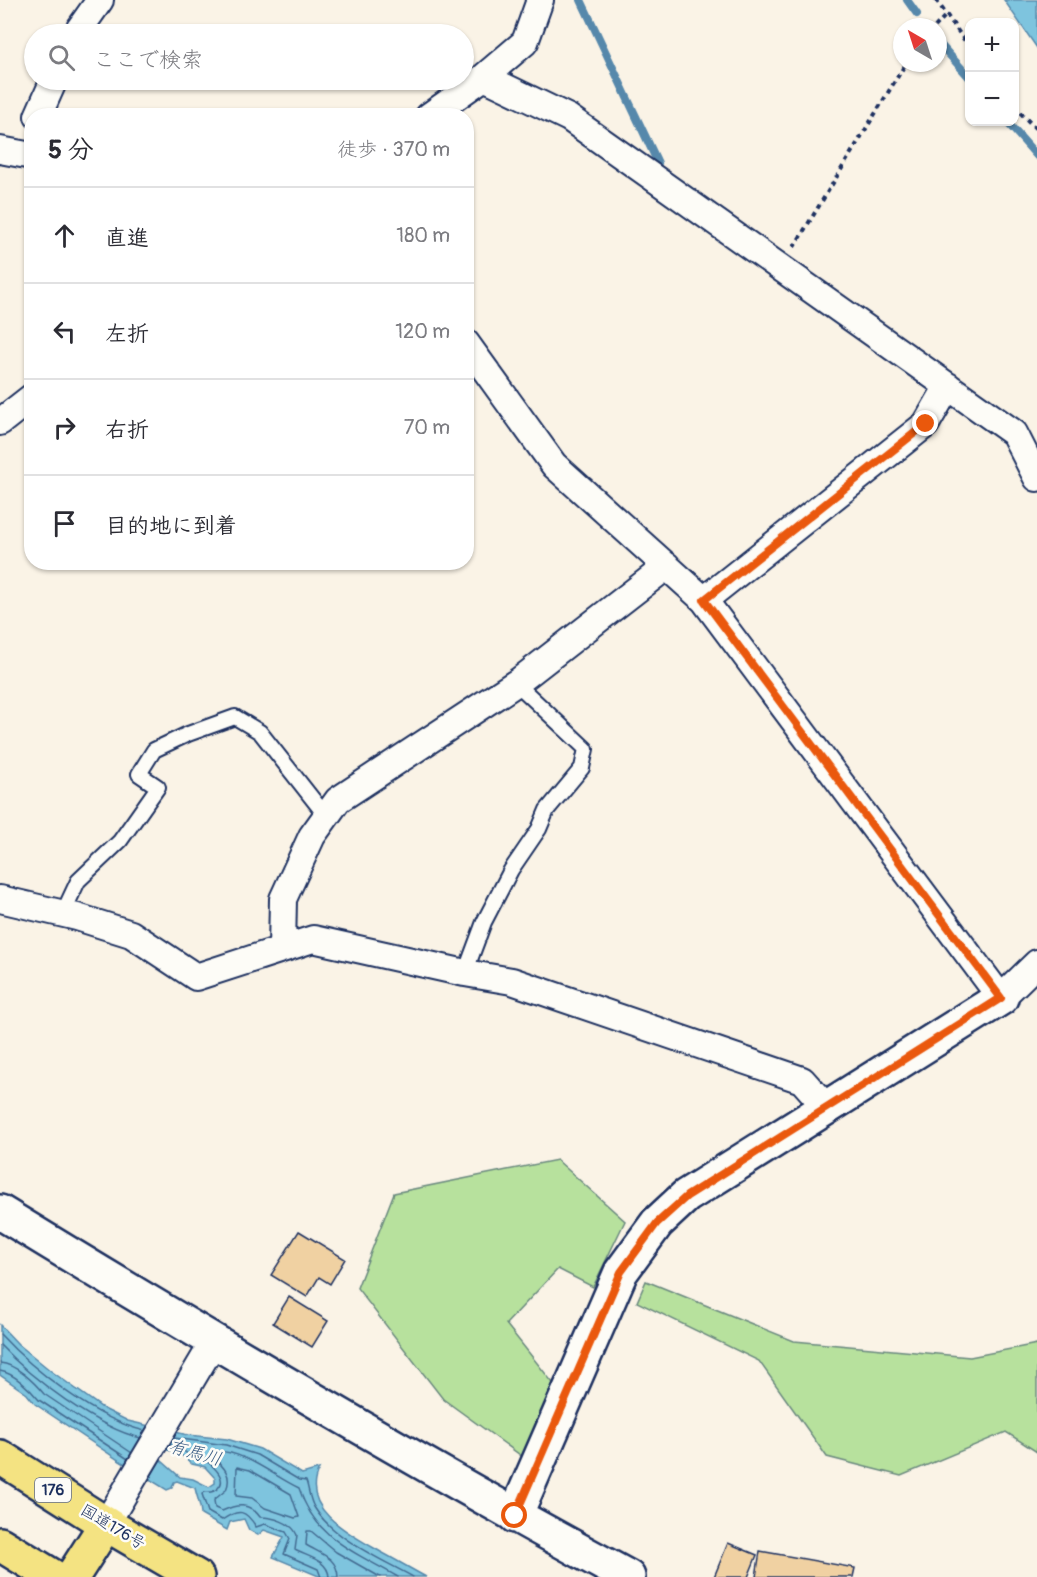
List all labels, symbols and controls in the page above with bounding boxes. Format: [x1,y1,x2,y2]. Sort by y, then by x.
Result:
north arrow [893,18,947,72]
map controls [965,18,1019,126]
button: + [965,18,1019,72]
search box [24,24,474,90]
icon: search [45,41,78,74]
text: ここで検索 [93,46,203,74]
button: − [965,72,1019,126]
text: 5 分 [48,134,94,166]
text: 徒歩 · 370 m [337,137,450,162]
icon: ahead [48,219,81,252]
text: 180 m [396,223,450,248]
text: 直進 [105,224,149,252]
icon: left [48,315,81,348]
text: 120 m [395,319,450,344]
text: 左折 [105,320,149,348]
route end [912,410,938,436]
icon: right [48,411,81,444]
text: 70 m [404,415,450,440]
text: 右折 [105,416,149,444]
icon: arrive [48,507,81,540]
text: 目的地に到着 [105,512,237,540]
water label: 有馬川 [166,1435,224,1471]
road number: 176 [35,1478,71,1502]
street label: 国道176号 [77,1500,149,1554]
route start [501,1502,527,1528]

